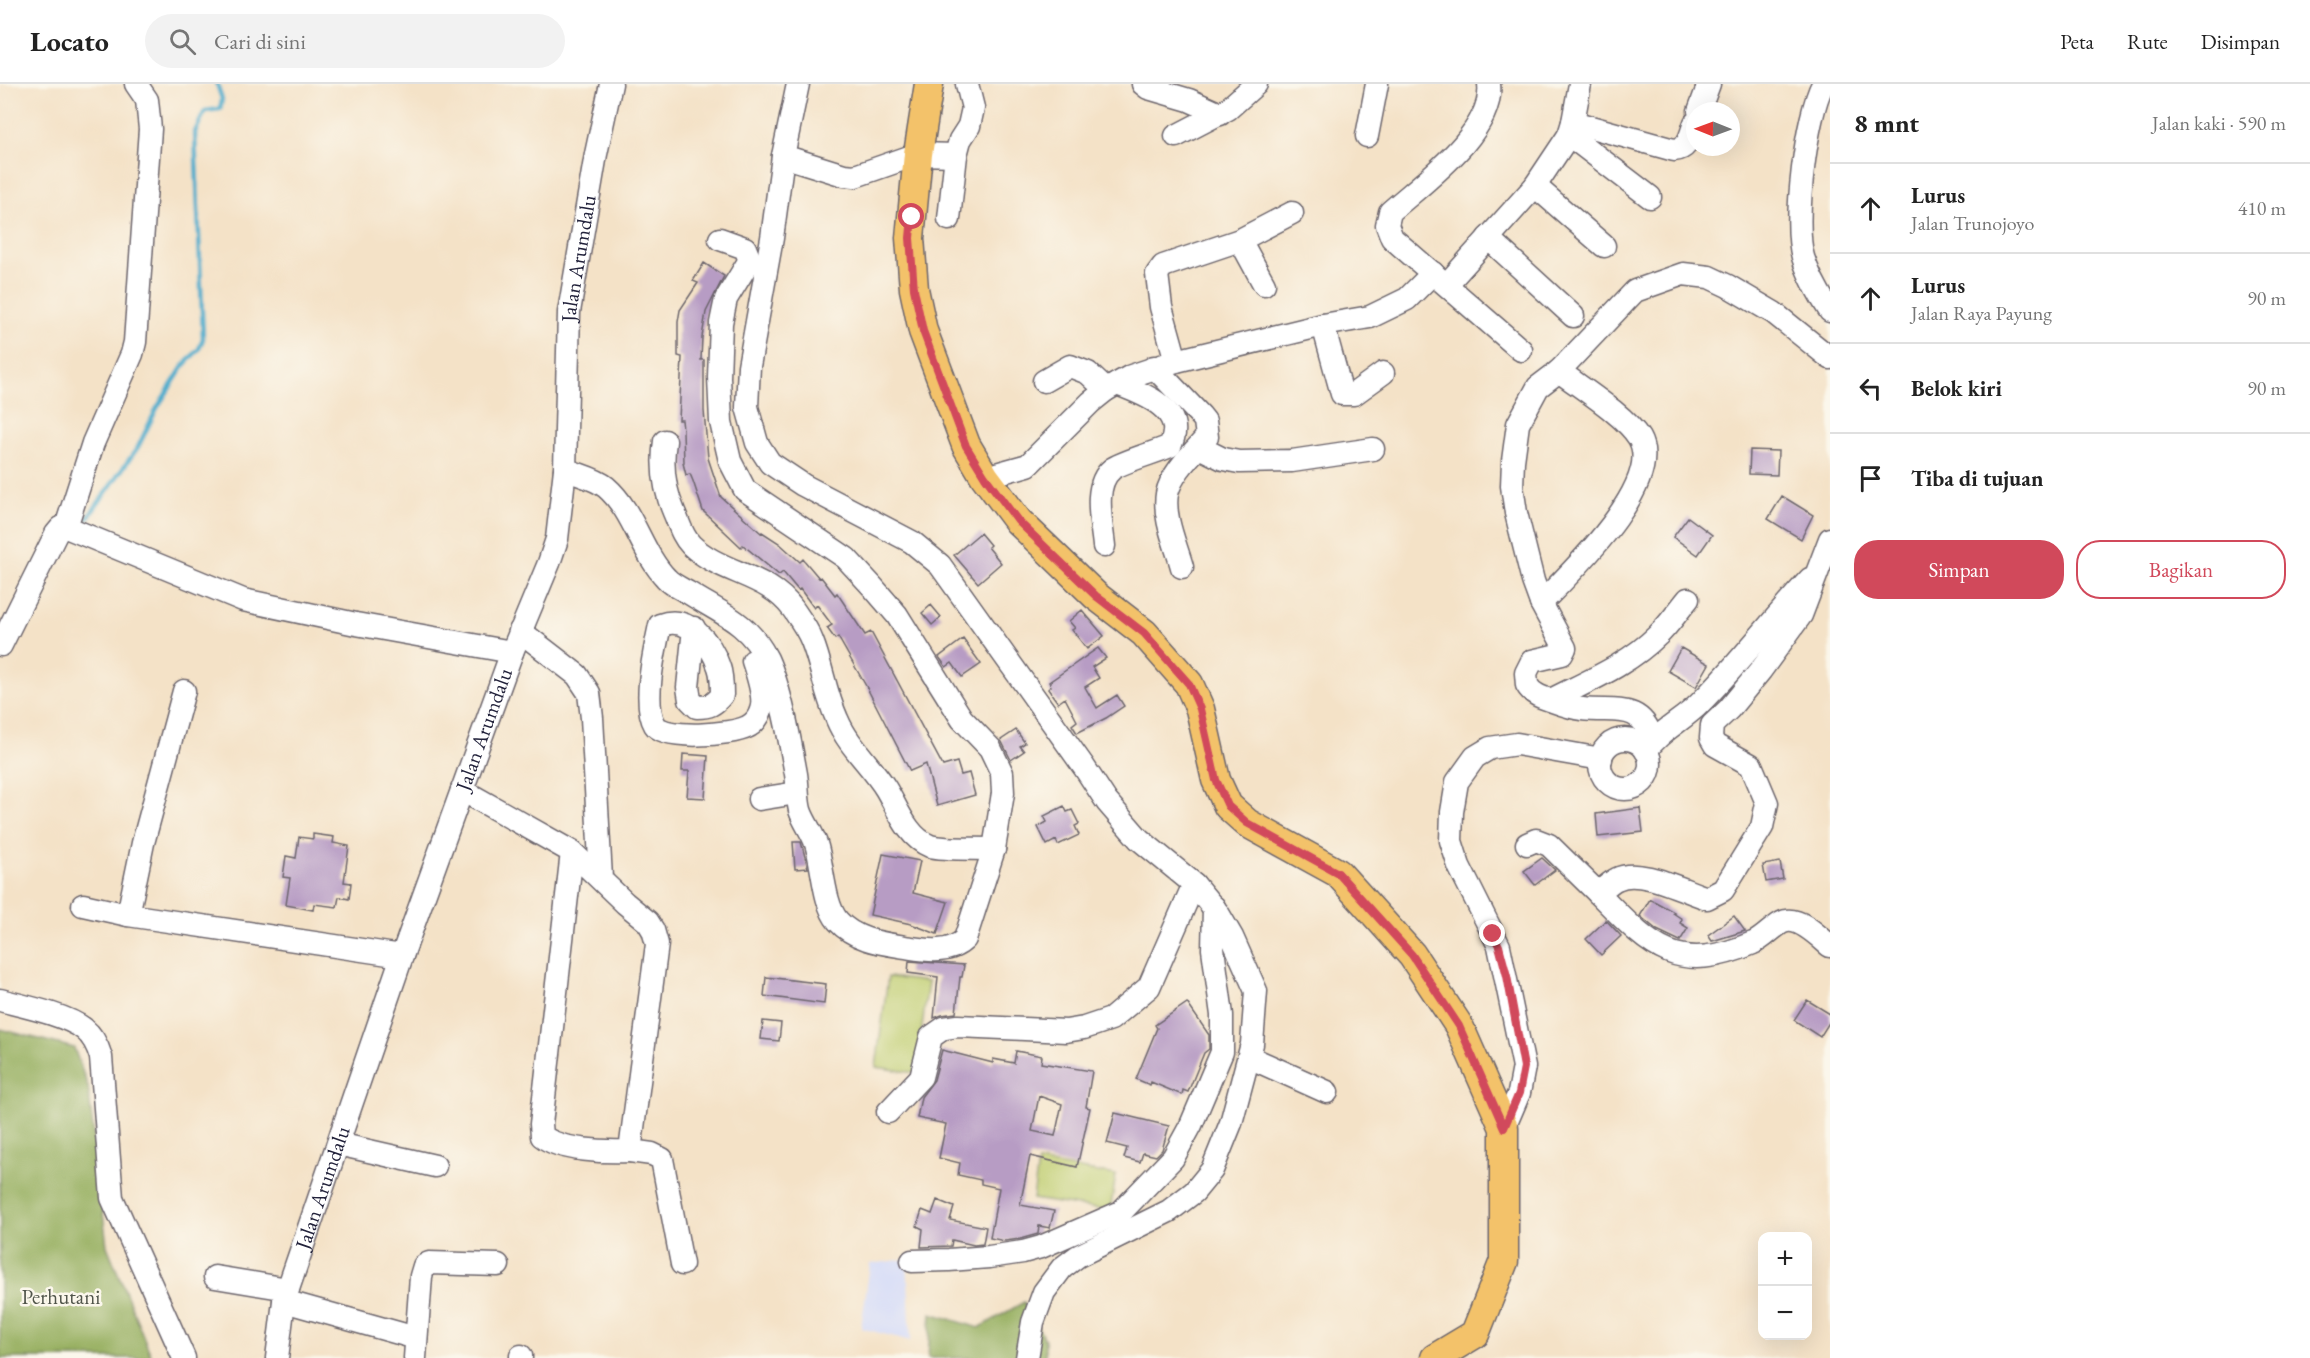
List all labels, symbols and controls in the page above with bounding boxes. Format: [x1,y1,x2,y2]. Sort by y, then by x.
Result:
search box [145,14,565,68]
text: Locato [30,23,109,59]
icon: search [166,25,199,58]
text: Cari di sini [214,27,306,56]
text: Peta [2060,28,2094,55]
text: Rute [2127,28,2168,55]
text: Disimpan [2201,28,2280,55]
north arrow [1686,102,1740,156]
text: 8 mnt [1854,106,1919,140]
text: Jalan kaki · 590 m [2152,110,2286,136]
text: Lurus [1911,181,1965,210]
icon: ahead [1854,192,1887,225]
street label: Jalan Arumdalu [555,193,602,324]
text: 410 m [2238,195,2286,221]
route start [898,203,924,229]
text: Jalan Trunojoyo [1911,210,2034,236]
text: Lurus [1911,271,1965,300]
icon: ahead [1854,282,1887,315]
text: 90 m [2247,285,2286,311]
text: Jalan Raya Payung [1911,300,2052,326]
icon: left [1854,372,1887,405]
text: Belok kiri [1911,374,2002,403]
text: 90 m [2247,375,2286,401]
icon: arrive [1854,462,1887,495]
text: Tiba di tujuan [1911,464,2043,493]
button: Simpan [1854,540,2064,599]
button: Bagikan [2076,540,2286,599]
street label: Jalan Arumdalu [448,664,518,796]
route end [1479,920,1505,946]
street label: Jalan Arumdalu [288,1123,356,1255]
map controls [1758,1232,1812,1340]
button: + [1758,1232,1812,1286]
park label: Perhutani [22,1283,100,1310]
button: − [1758,1286,1812,1340]

